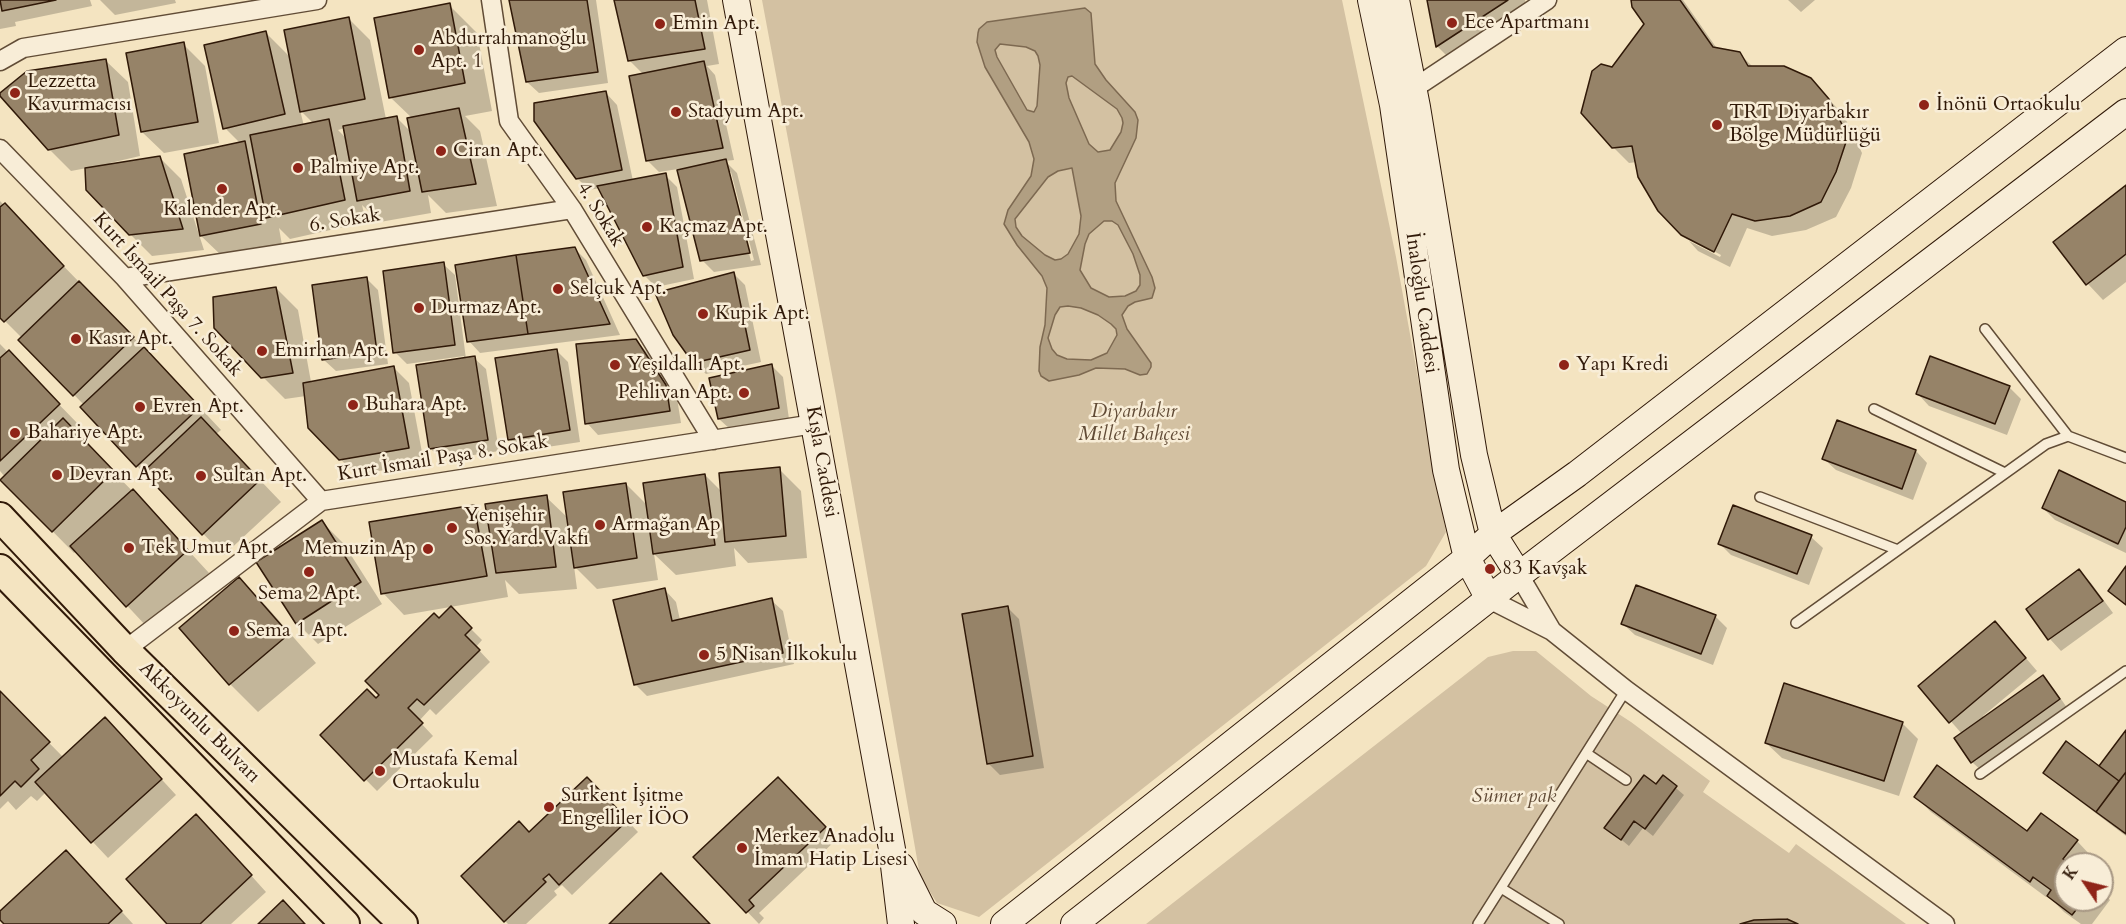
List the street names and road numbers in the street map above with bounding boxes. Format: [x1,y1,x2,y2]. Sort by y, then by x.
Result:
street label: 4. Sokak [571,178,629,252]
street label: 6. Sokak [308,204,382,238]
street label: Kurt İsmail Paşa 7. Sokak [87,208,247,382]
street label: İnaloğlu Caddesi [1399,231,1443,375]
street label: Kışla Caddesi [799,404,843,520]
street label: Kurt İsmail Paşa 8. Sokak [336,431,550,487]
street label: Akkoyunlu Bulvarı [133,657,265,789]

